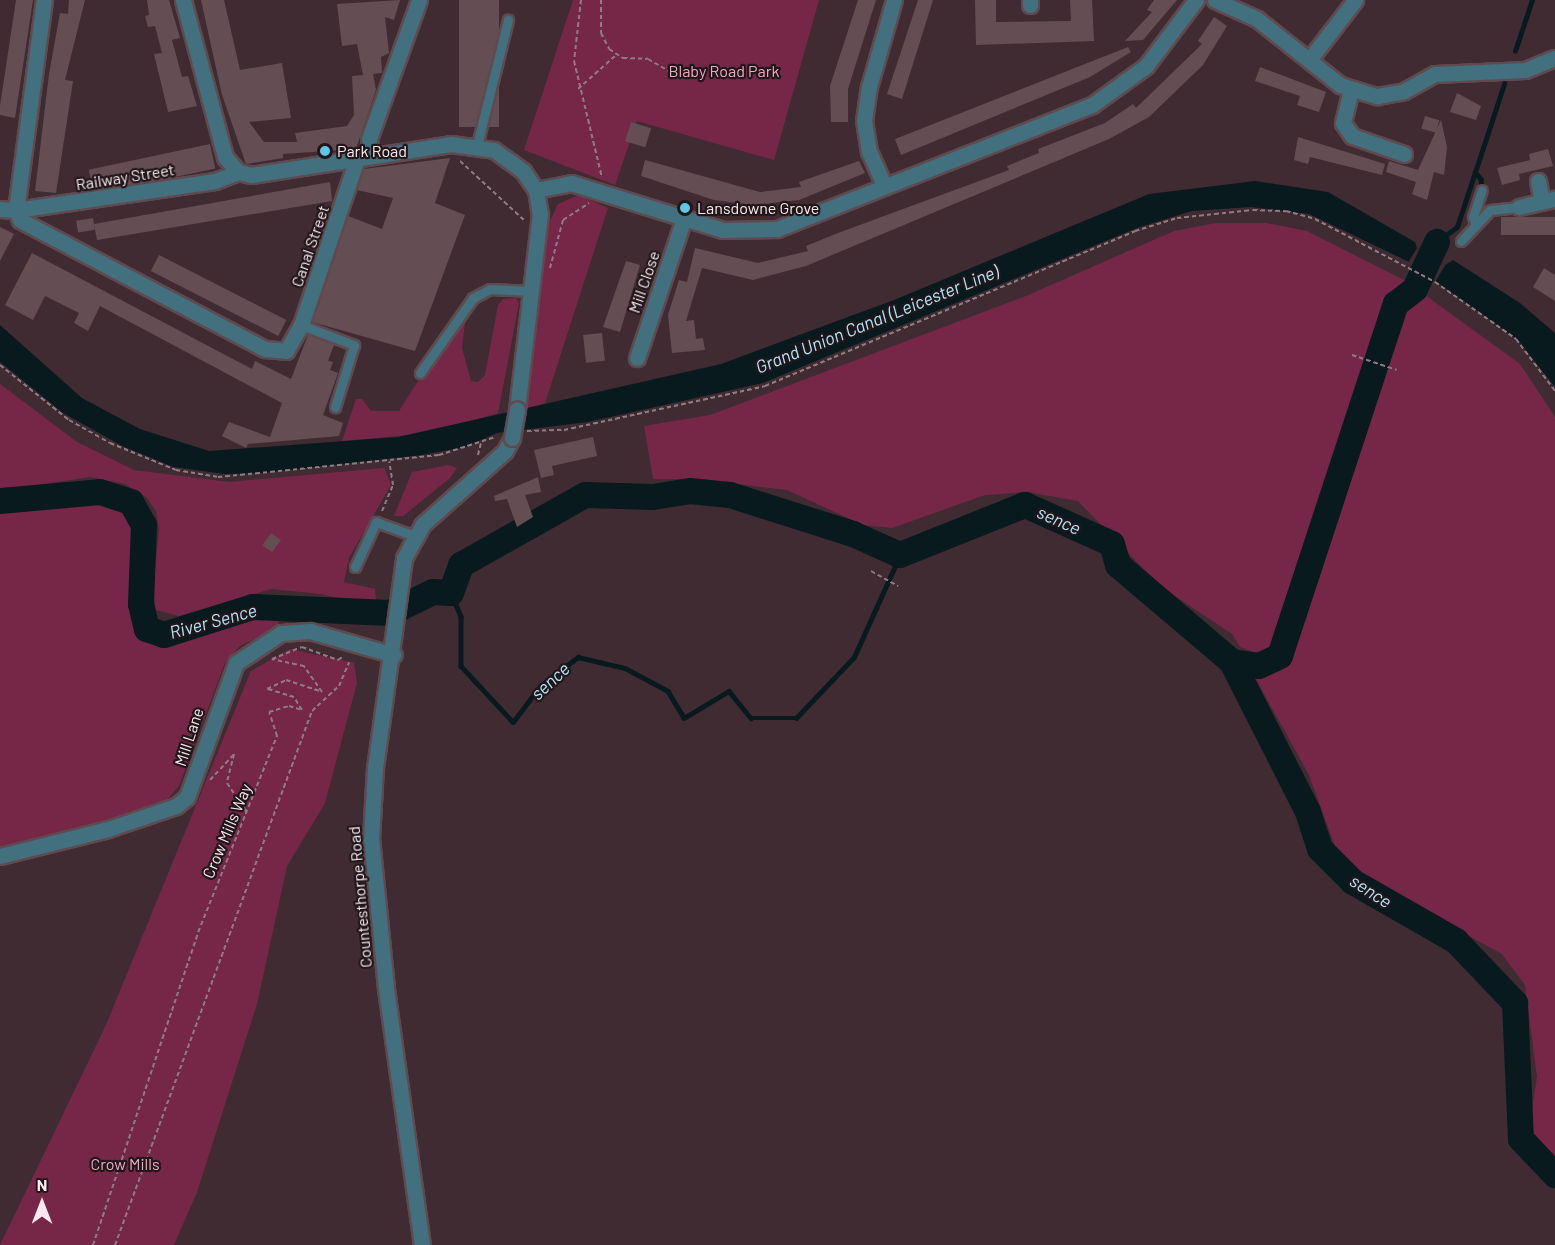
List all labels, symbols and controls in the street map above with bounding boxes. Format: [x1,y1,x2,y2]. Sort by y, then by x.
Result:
park label: Blaby Road Park [668,61,780,81]
place label: Park Road [337,141,407,161]
marker: Park Road [318,144,332,158]
street label: Railway Street [74,160,176,194]
place label: Lansdowne Grove [697,198,819,218]
marker: Lansdowne Grove [678,201,692,215]
street label: Canal Street [287,203,333,289]
street label: Mill Close [624,248,664,316]
water label: Grand Union Canal (Leicester Line) [752,260,1002,378]
water label: sence [1034,501,1084,539]
water label: River Sence [167,599,259,643]
water label: sence [526,658,574,704]
street label: Mill Lane [171,705,207,769]
street label: Crow Mills Way [198,781,256,881]
street label: Countesthorpe Road [344,825,376,969]
water label: sence [1346,870,1396,912]
park label: Crow Mills [90,1154,160,1174]
north arrow [12,1173,72,1233]
text: N [37,1175,47,1194]

